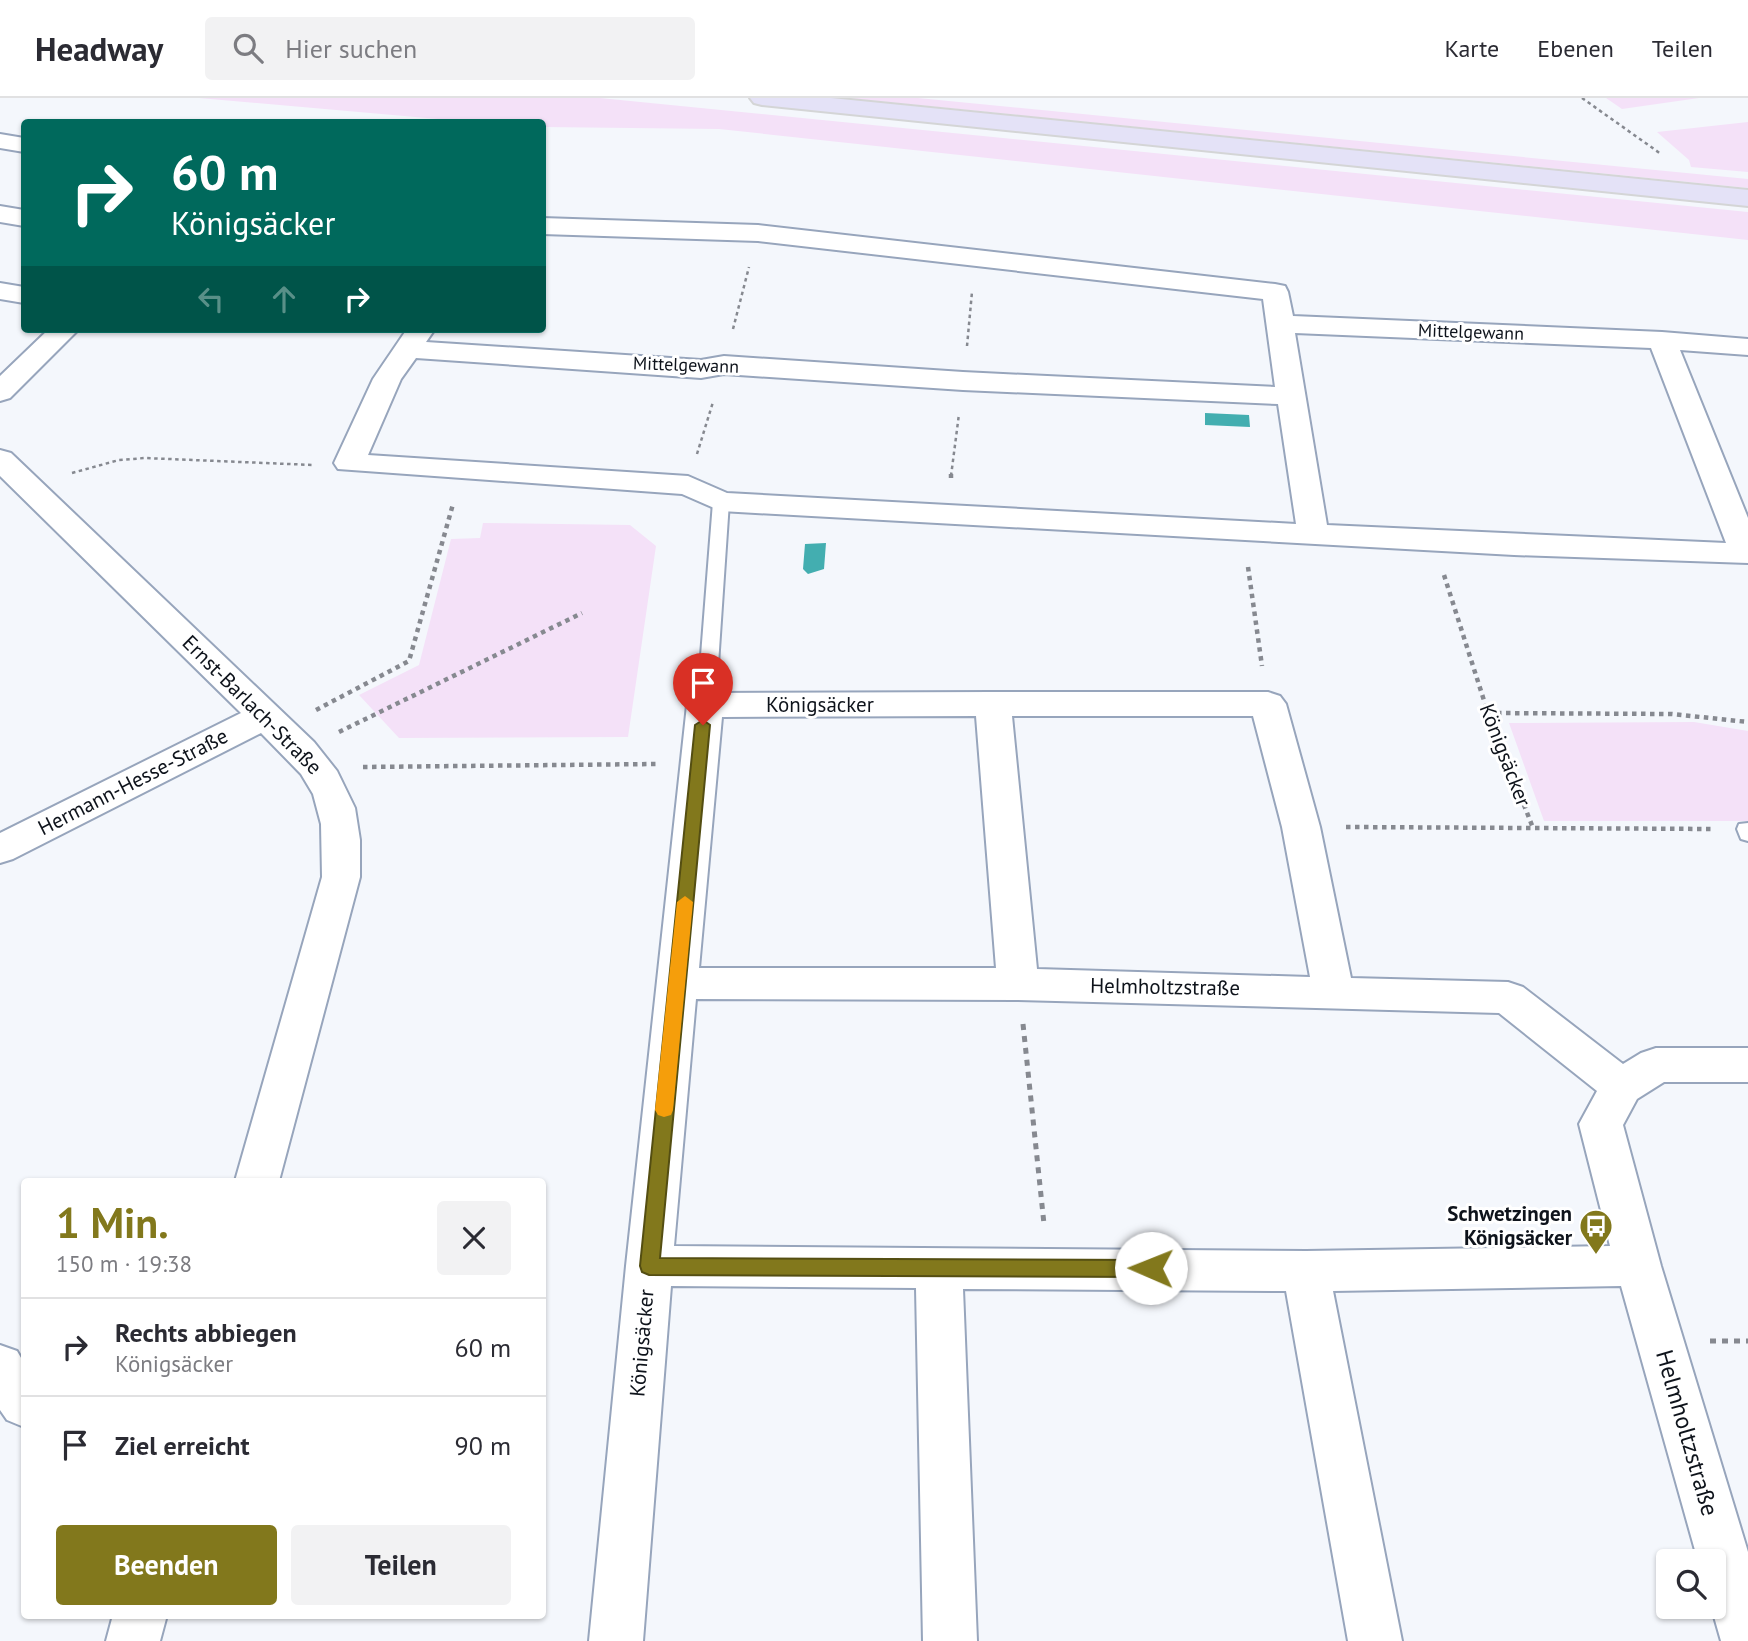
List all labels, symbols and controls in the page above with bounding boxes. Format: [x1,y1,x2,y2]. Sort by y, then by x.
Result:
search box [205,17,695,80]
text: Headway [35,27,163,70]
icon: search [229,29,267,67]
text: Hier suchen [285,32,417,65]
text: Karte [1445,33,1499,64]
text: Ebenen [1537,33,1614,64]
text: Teilen [1652,33,1713,64]
text: 60 m [171,140,278,204]
icon: right [56,147,147,238]
text: Königsäcker [171,202,335,244]
icon: left [192,280,230,318]
icon: ahead [265,280,303,318]
icon: right [338,280,376,318]
street label: Mittelgewann [1418,318,1524,345]
street label: Mittelgewann [633,351,739,378]
street label: Ernst-Barlach-Straße [177,629,328,780]
pin [673,653,733,725]
icon: arrive [684,664,722,702]
street label: Königsäcker [766,691,874,718]
street label: Königsäcker [1474,700,1537,810]
street label: Hermann-Hesse-Straße [33,722,232,841]
street label: Helmholtzstraße [1090,972,1240,1001]
text: 1 Min. [56,1195,169,1250]
place label: Schwetzingen Königsäcker [1447,1200,1573,1251]
button: close [437,1201,511,1275]
bus stop icon: Schwetzingen Königsäcker [1577,1207,1615,1256]
position arrow [1114,1231,1188,1305]
text: 150 m · 19:38 [56,1249,192,1278]
street label: Königsäcker [623,1288,660,1398]
text: Rechts abbiegen [115,1316,297,1349]
icon: right [56,1328,94,1366]
text: 60 m [455,1331,511,1364]
street label: Helmholtzstraße [1649,1346,1726,1520]
text: Königsäcker [115,1349,233,1378]
icon: arrive [56,1426,94,1464]
text: Ziel erreicht [115,1429,250,1462]
text: 90 m [455,1429,511,1462]
button: Beenden [56,1525,277,1605]
button: Teilen [291,1525,511,1605]
map controls [1656,1549,1726,1619]
button: search [1656,1549,1726,1619]

